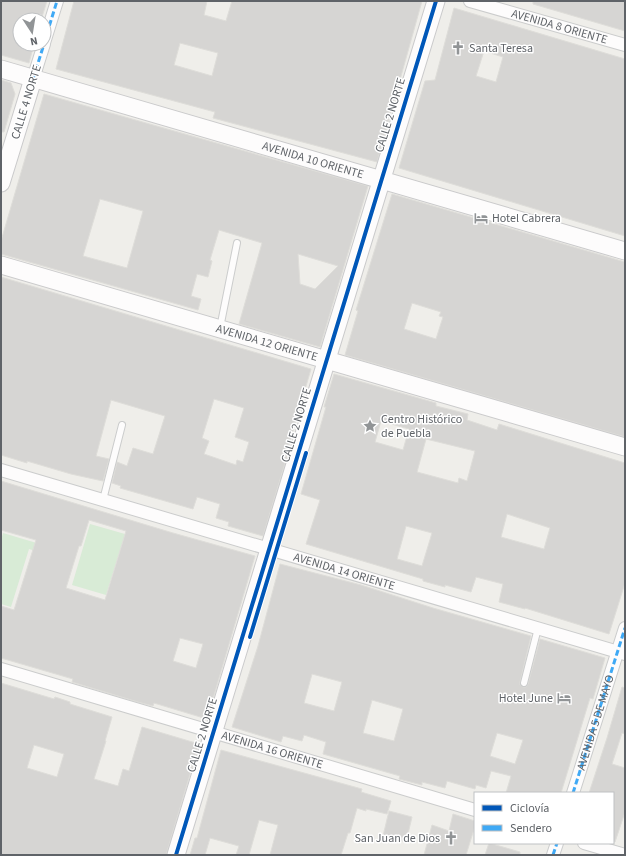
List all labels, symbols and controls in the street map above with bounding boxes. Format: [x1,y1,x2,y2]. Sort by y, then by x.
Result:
street label: AVENIDA 8 ORIENTE [509,5,609,49]
north arrow [12,12,52,52]
text: N [29,33,39,49]
church icon: Santa Teresa [450,40,466,56]
place label: Santa Teresa [469,40,533,57]
street label: CALLE 4 NORTE [7,63,46,142]
street label: CALLE 2 NORTE [371,76,410,155]
street label: AVENIDA 10 ORIENTE [260,138,366,183]
hotel icon: Hotel Cabrera [473,210,489,226]
place label: Hotel Cabrera [492,210,561,227]
street label: AVENIDA 12 ORIENTE [214,320,320,366]
street label: CALLE 2 NORTE [277,386,316,465]
place label: Centro Histórico de Puebla [381,411,462,442]
place icon: Centro Histórico de Puebla [362,418,378,434]
street label: AVENIDA 14 ORIENTE [291,549,397,595]
street label: AVENIDA 5 DE MAYO [573,673,619,772]
place label: Hotel June [499,690,553,707]
hotel icon: Hotel June [556,690,572,706]
street label: CALLE 2 NORTE [183,696,222,775]
street label: AVENIDA 16 ORIENTE [219,727,325,773]
legend [474,792,614,844]
text: Ciclovía [510,800,549,817]
text: Sendero [510,820,552,837]
place label: San Juan de Dios [354,830,440,847]
church icon: San Juan de Dios [443,830,459,846]

